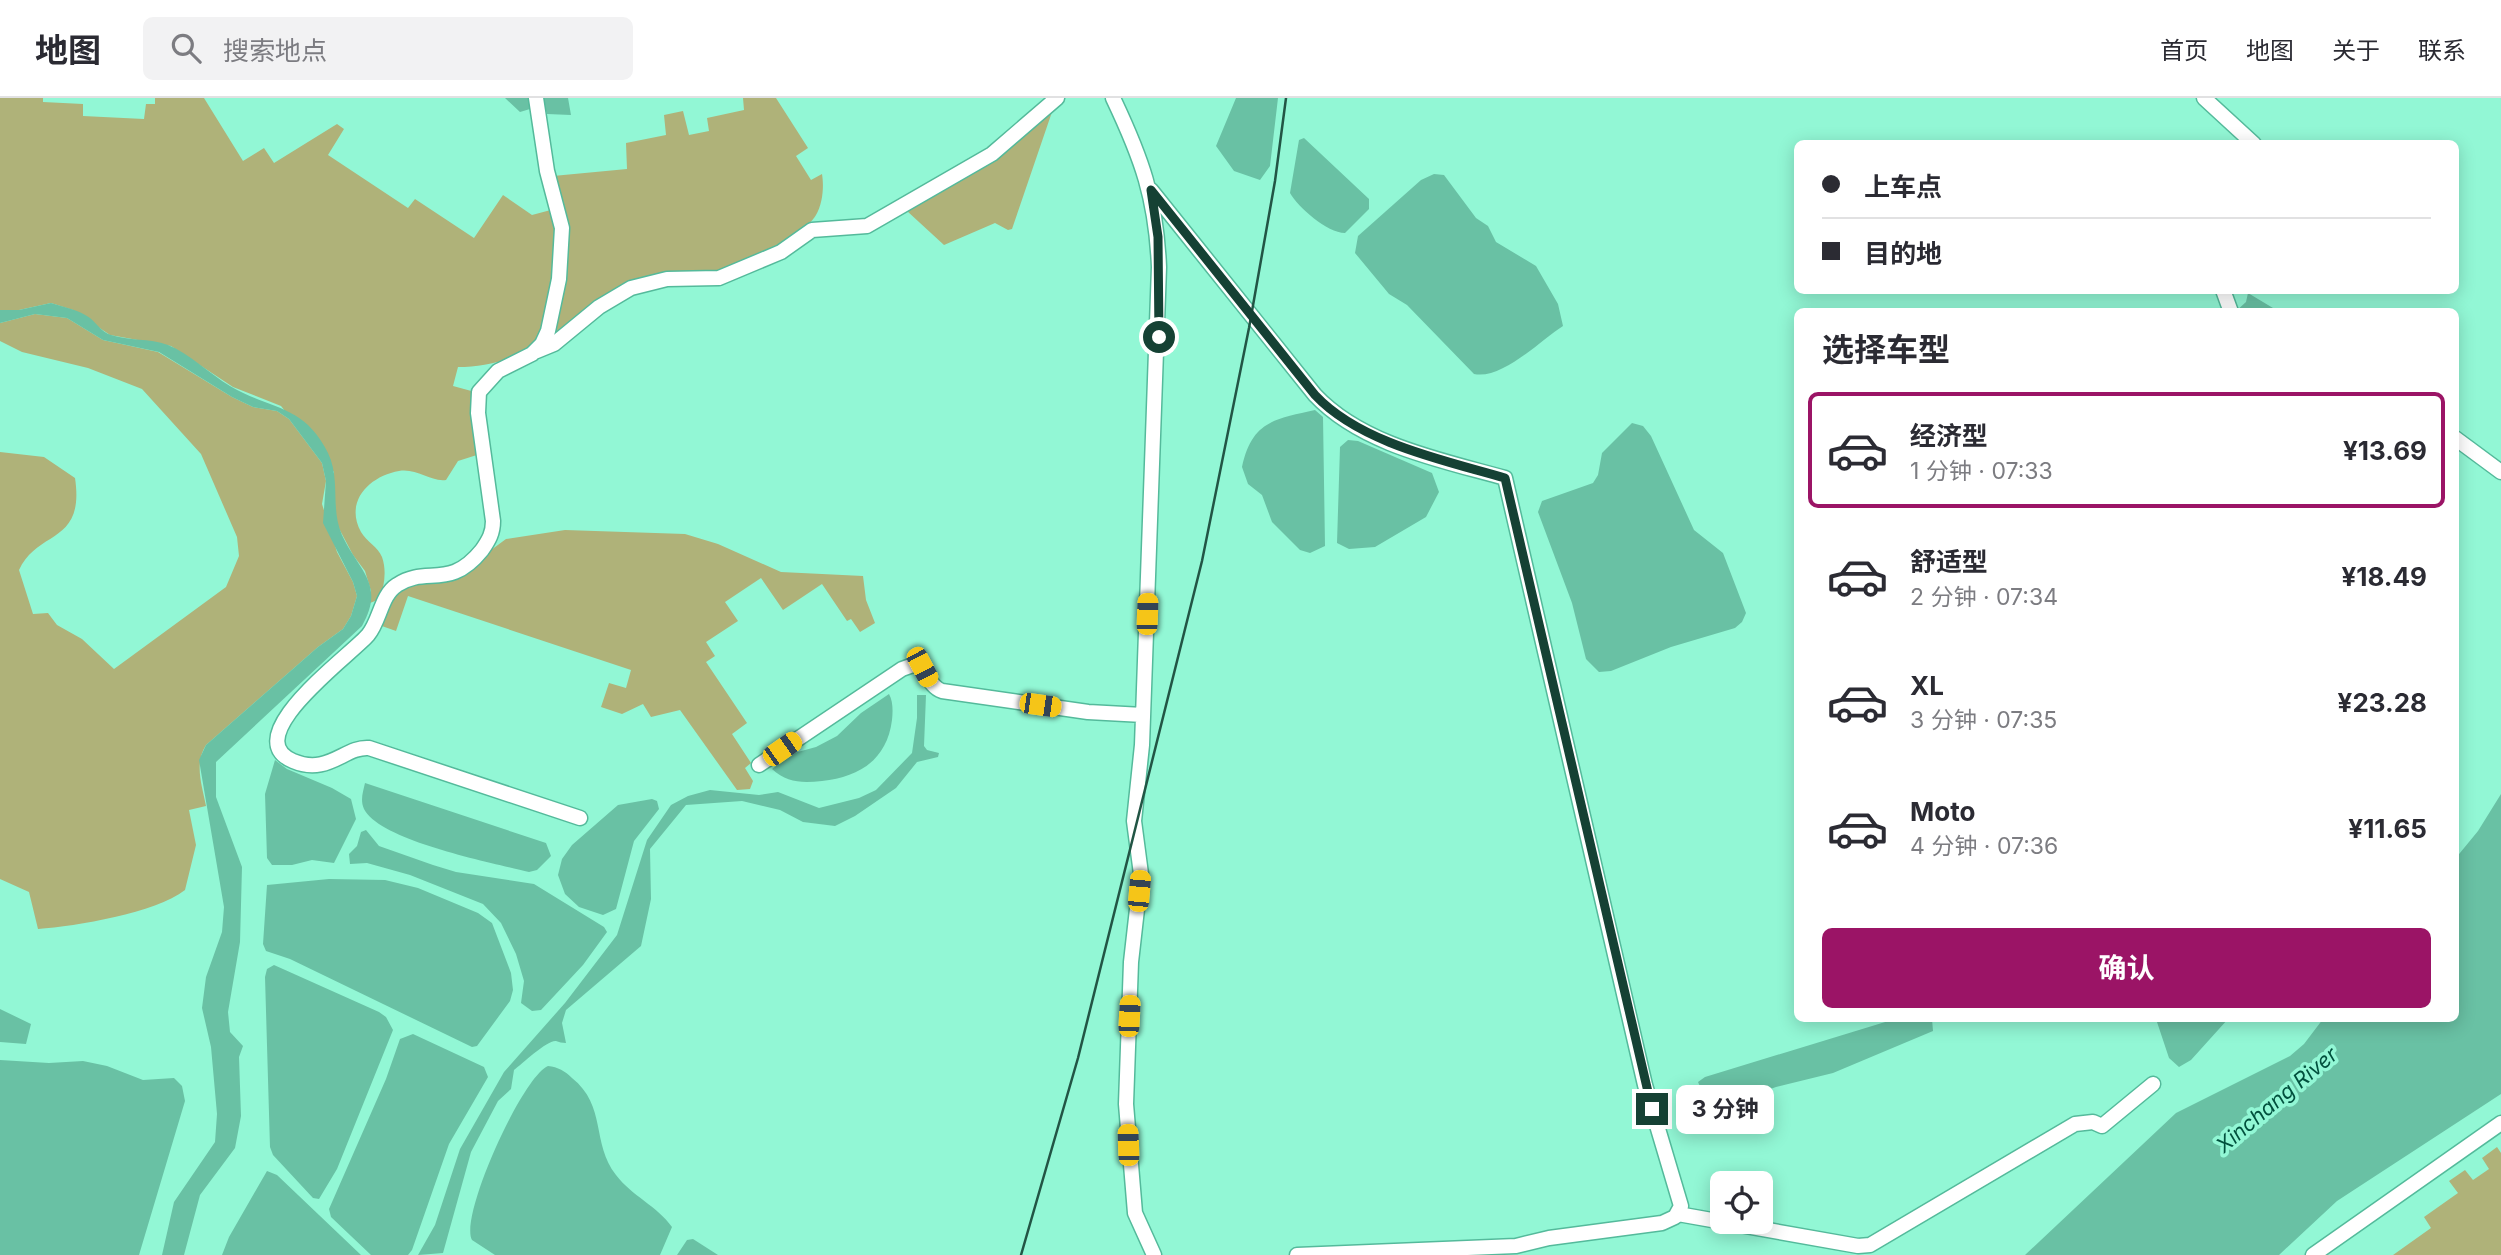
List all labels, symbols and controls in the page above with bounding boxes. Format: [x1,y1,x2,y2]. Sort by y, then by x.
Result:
search box [143,17,633,80]
icon: search [167,29,205,67]
text: 地图 [35,30,101,70]
text: 搜索地点 [223,35,327,66]
text: 首页 [2160,36,2208,65]
text: 地图 [2246,36,2294,65]
text: 关于 [2332,36,2380,65]
text: 联系 [2418,36,2466,65]
text: 上车点 [1864,171,1942,202]
text: 目的地 [1864,238,1942,269]
route start [1143,321,1175,353]
text: 选择车型 [1822,330,1950,369]
icon: car [1826,419,1889,482]
text: 经济型 [1910,420,1988,451]
text: ¥13.69 [2343,435,2427,466]
text: 1 分钟 · 07:33 [1910,457,2053,485]
icon: car [1826,545,1889,608]
text: 舒适型 [1910,546,1988,577]
text: ¥18.49 [2341,561,2427,592]
text: 2 分钟 · 07:34 [1910,583,2058,611]
car [1136,593,1159,635]
car [903,644,942,690]
text: XL [1910,670,1944,701]
icon: car [1826,671,1889,734]
text: ¥23.28 [2338,687,2427,718]
car [1018,692,1063,718]
text: 3 分钟 · 07:35 [1910,706,2057,734]
car [759,728,806,770]
text: Moto [1910,796,1975,827]
icon: car [1826,797,1889,860]
text: ¥11.65 [2348,813,2427,844]
text: 4 分钟 · 07:36 [1910,832,2058,860]
car [1127,869,1152,913]
button: 确认 [1822,928,2431,1008]
car [1118,994,1141,1038]
water label: Xinchang River [2210,1041,2343,1158]
callout: 3 分钟 [1676,1084,1774,1134]
route end [1636,1093,1668,1125]
text: 3 分钟 [1692,1095,1758,1123]
car [1117,1124,1140,1166]
map controls [1710,1171,1773,1234]
button: locate [1710,1171,1773,1234]

